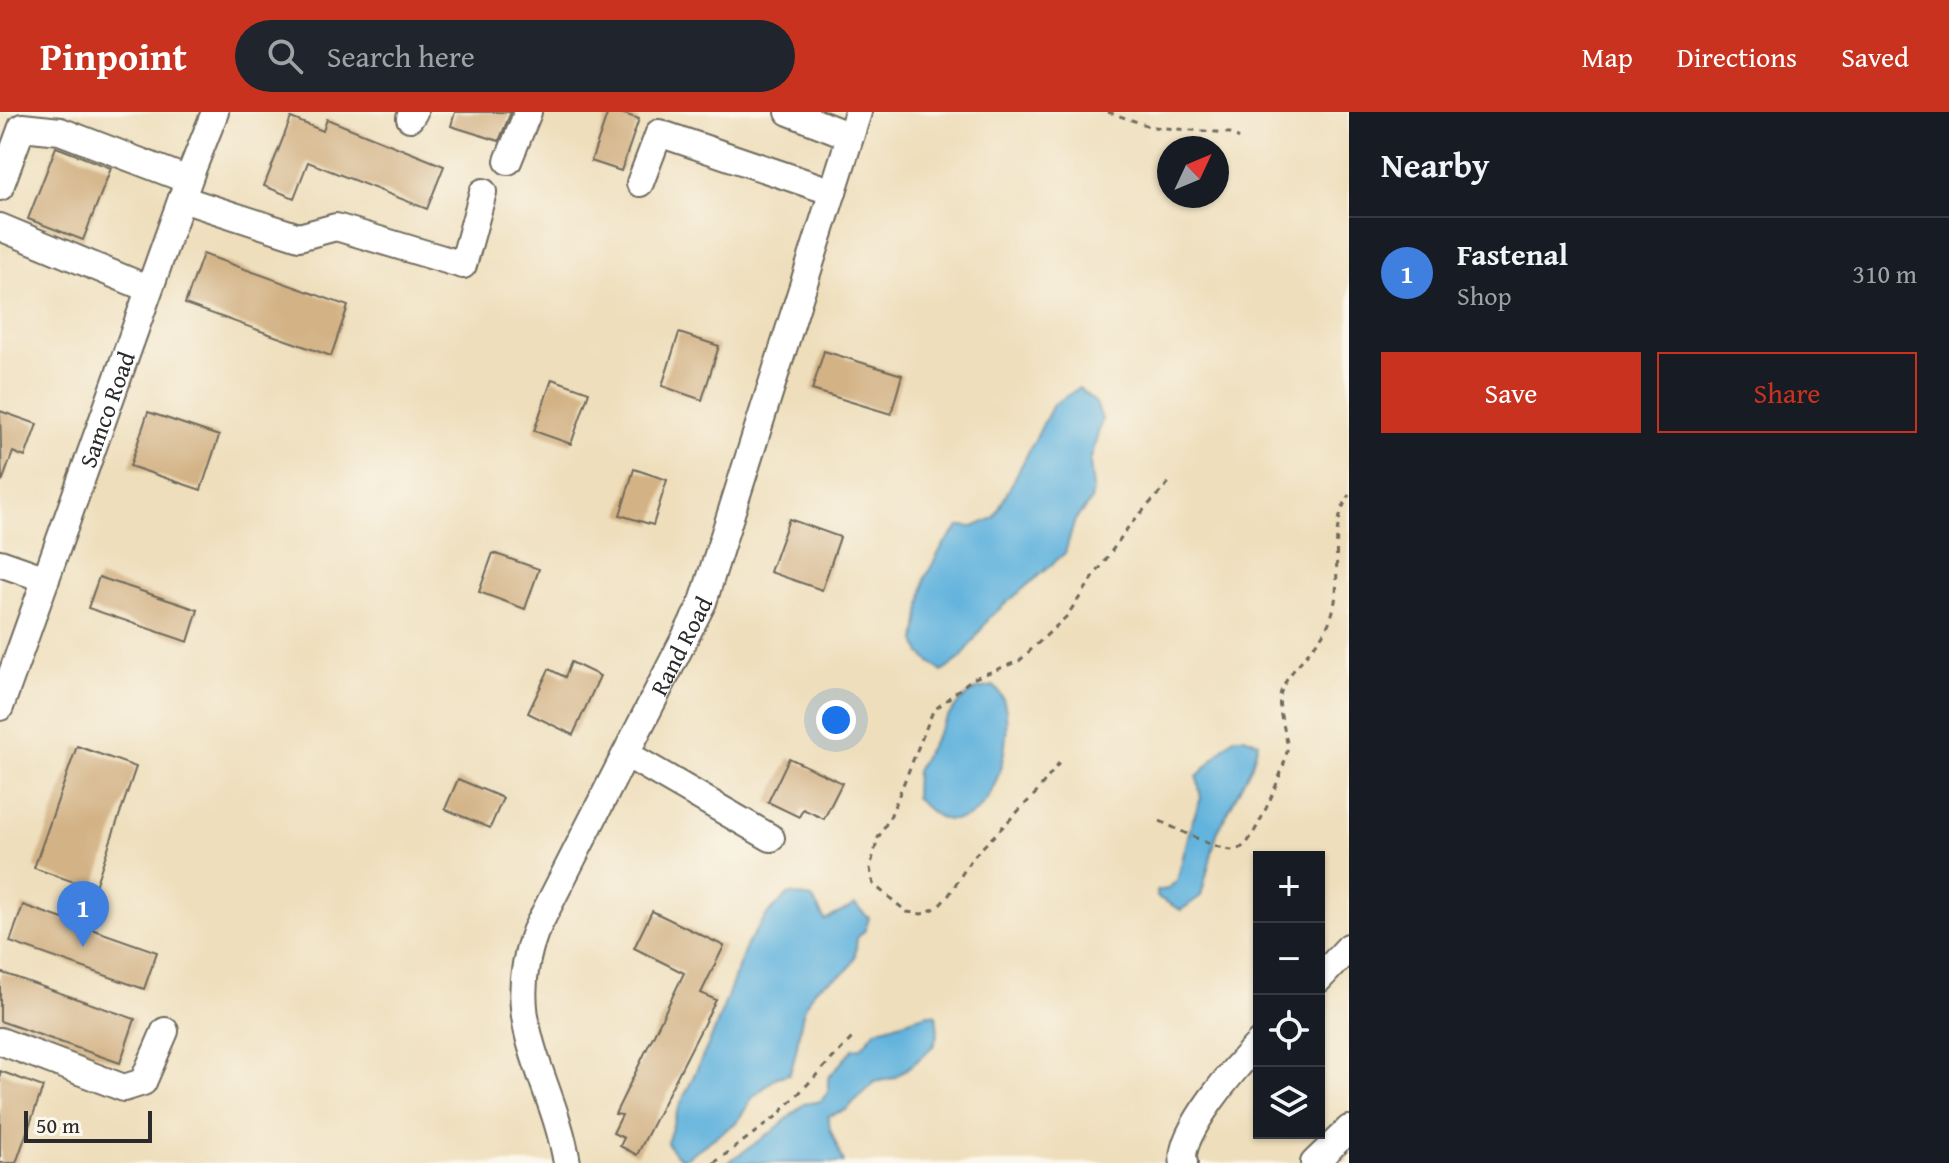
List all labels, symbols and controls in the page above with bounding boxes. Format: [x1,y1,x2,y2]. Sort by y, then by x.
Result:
search box [235,20,795,92]
text: Pinpoint [40,28,187,84]
icon: search [263,34,307,78]
text: Search here [327,34,475,78]
text: Map [1581,36,1633,77]
text: Directions [1677,36,1797,77]
text: Saved [1841,36,1909,77]
north arrow [1157,136,1229,208]
text: Nearby [1381,140,1490,189]
text: Fastenal [1457,232,1568,276]
text: 1 [1400,254,1414,293]
text: 310 m [1852,254,1917,293]
text: Shop [1457,276,1512,315]
street label: Samco Road [70,346,143,472]
button: Save [1381,352,1641,433]
button: Share [1657,352,1917,433]
street label: Rand Road [641,590,721,701]
your location [816,700,856,740]
map controls [1253,851,1325,1139]
button: + [1253,851,1325,923]
pin: 1 [57,881,109,947]
button: − [1253,923,1325,995]
button: locate [1253,995,1325,1067]
button: layers [1253,1067,1325,1139]
scale bar [24,1107,152,1143]
text: 50 m [36,1109,80,1141]

